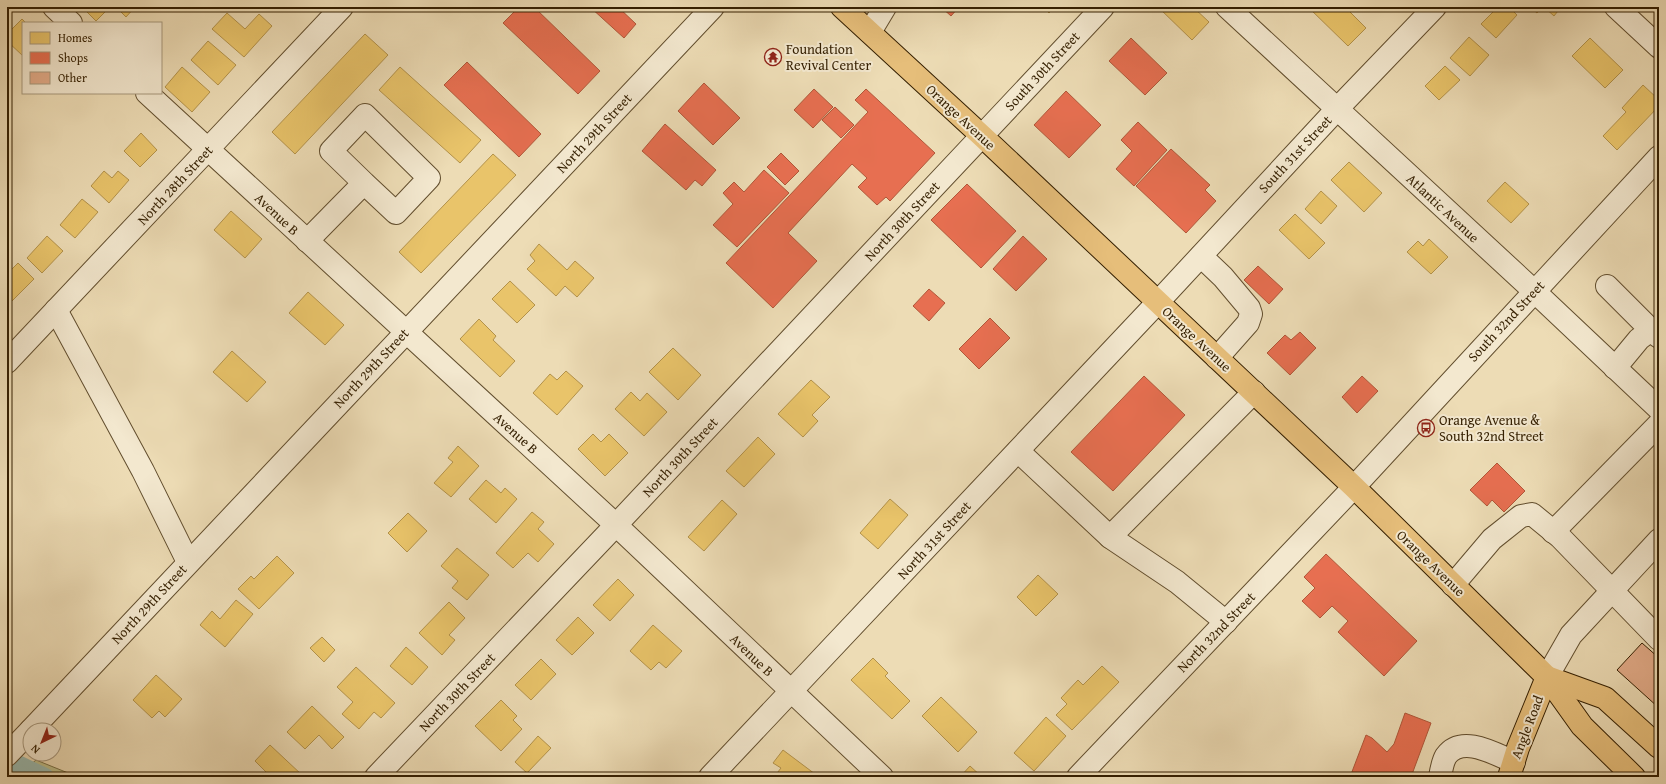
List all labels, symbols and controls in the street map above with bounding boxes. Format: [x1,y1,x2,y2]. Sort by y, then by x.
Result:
legend [22,22,162,94]
street label: South 30th Street [1000,27,1084,115]
text: Homes [58,29,93,46]
place label: Foundation Revival Center [786,39,871,75]
temple icon: Foundation Revival Center [763,47,783,67]
text: Shops [58,49,88,66]
text: Other [58,69,87,86]
street label: Orange Avenue [922,80,1000,155]
street label: North 29th Street [552,89,636,177]
street label: South 31st Street [1254,111,1336,197]
street label: North 28th Street [133,141,217,229]
street label: Atlantic Avenue [1402,169,1484,247]
street label: North 30th Street [860,177,944,265]
street label: Avenue B [250,188,304,240]
street label: South 32nd Street [1463,276,1549,366]
street label: Orange Avenue [1158,302,1236,377]
street label: North 29th Street [329,324,413,412]
street label: Avenue B [489,407,543,459]
place label: Orange Avenue & South 32nd Street [1439,410,1544,446]
street label: North 30th Street [638,413,722,501]
bus stop icon: Orange Avenue & South 32nd Street [1416,418,1436,438]
street label: North 31st Street [892,496,976,584]
street label: Orange Avenue [1392,525,1470,601]
street label: North 29th Street [107,560,191,648]
street label: North 32nd Street [1172,587,1260,677]
street label: Avenue B [726,629,778,681]
street label: North 30th Street [414,648,500,736]
street label: Angle Road [1506,692,1548,761]
north arrow [22,722,62,762]
text: N [27,741,43,758]

